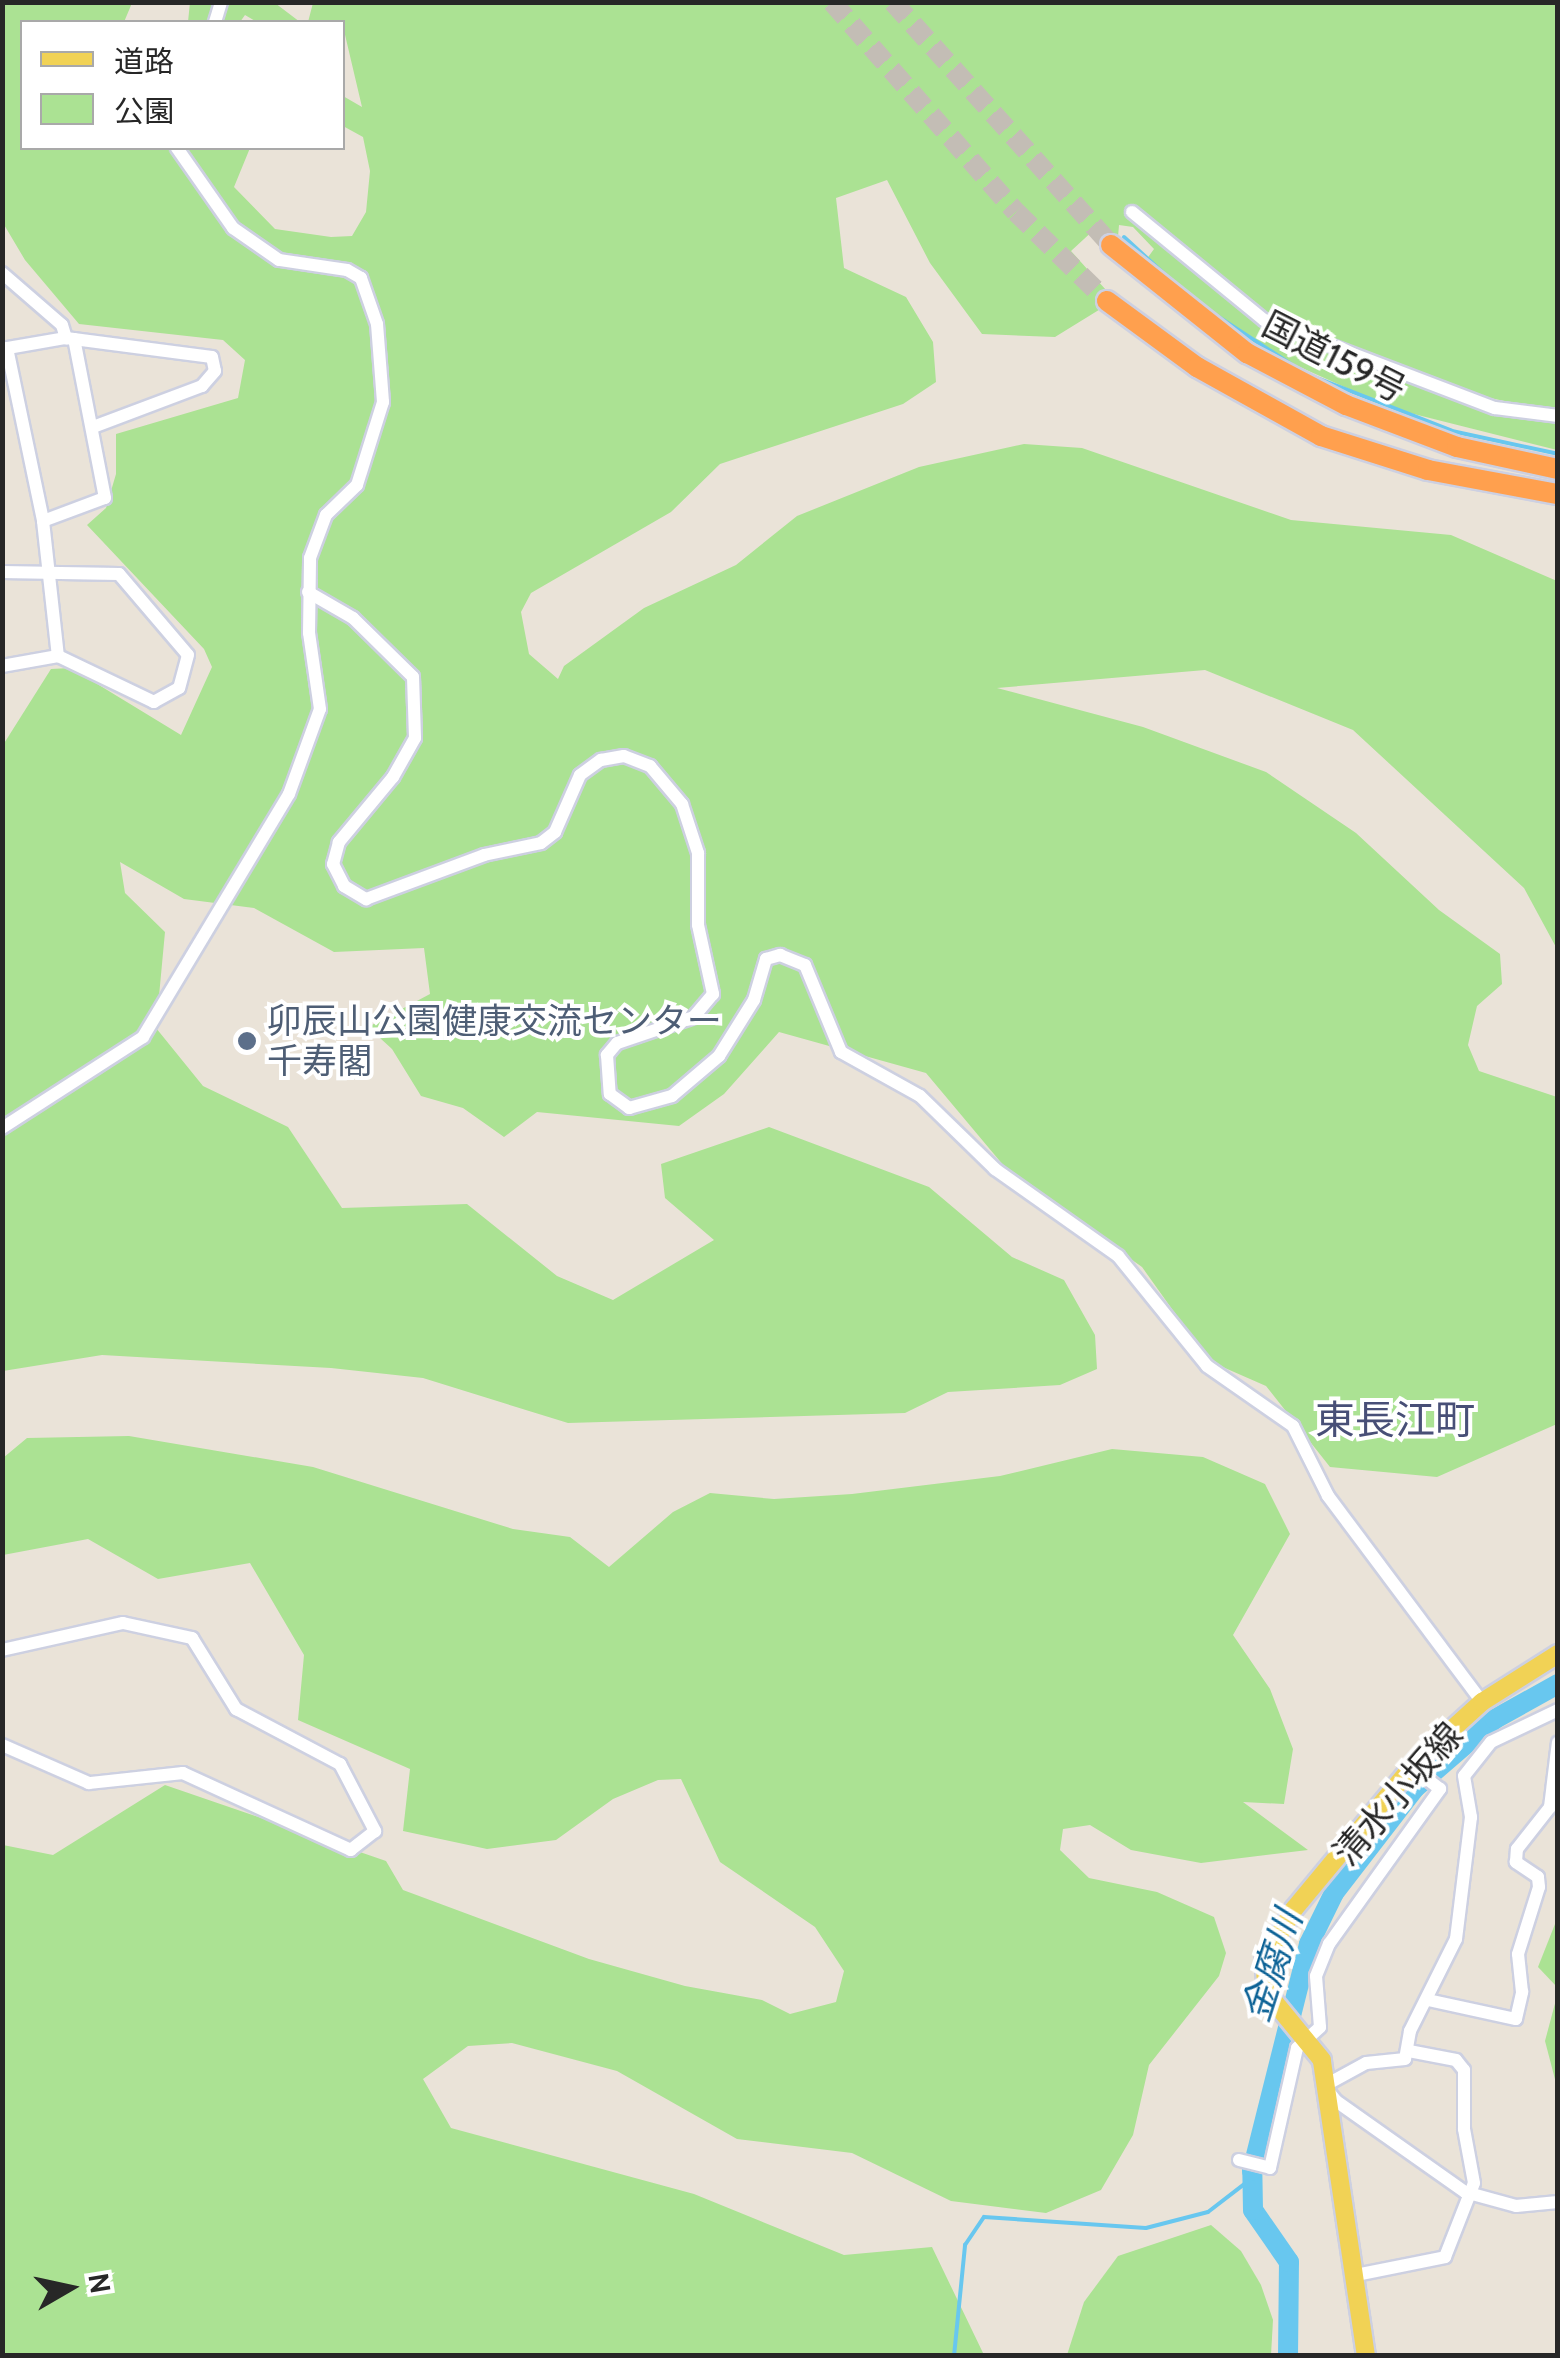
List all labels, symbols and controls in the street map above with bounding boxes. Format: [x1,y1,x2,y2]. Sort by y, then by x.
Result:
legend [20,20,345,150]
text: 道路 [114,43,174,80]
text: 公園 [114,93,174,130]
street label: 国道159号 [1255,303,1413,411]
place label: 卯辰山公園健康交流センター 千寿閣 [267,1000,722,1082]
marker: 卯辰山公園健康交流センター 千寿閣 [236,1030,258,1052]
district label: 東長江町 [1315,1396,1475,1444]
street label: 清水小坂線 [1325,1714,1471,1874]
water label: 金腐川 [1233,1905,1311,2027]
north arrow [20,2238,120,2338]
text: N [81,2271,118,2296]

